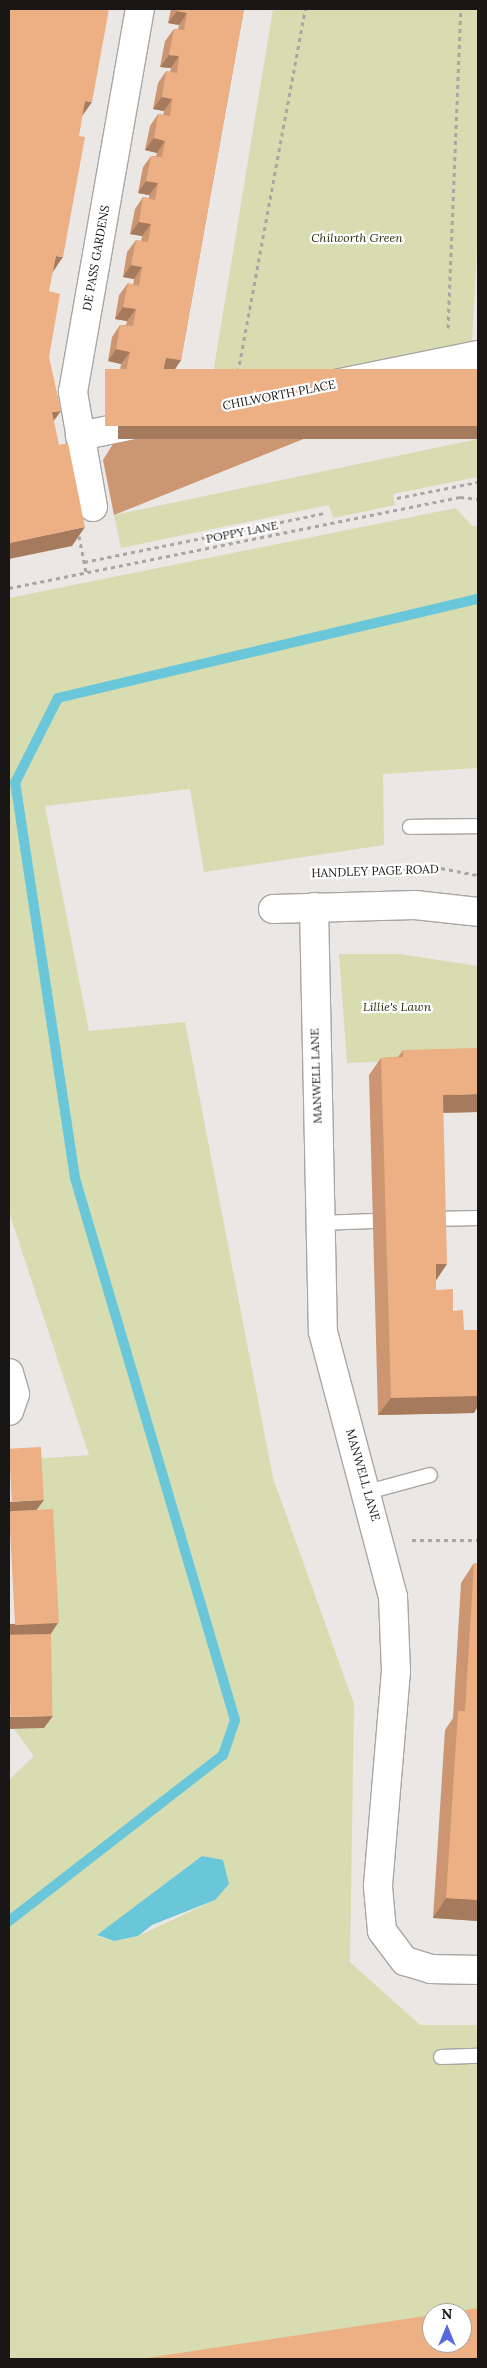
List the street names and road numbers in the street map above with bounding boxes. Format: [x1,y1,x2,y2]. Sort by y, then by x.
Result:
street label: DE PASS GARDENS [80,204,112,312]
street label: CHILWORTH PLACE [221,377,337,413]
street label: POPPY LANE [205,518,279,546]
street label: HANDLEY PAGE ROAD [311,862,439,880]
street label: MANWELL LANE [307,1028,325,1124]
street label: MANWELL LANE [343,1427,383,1523]

